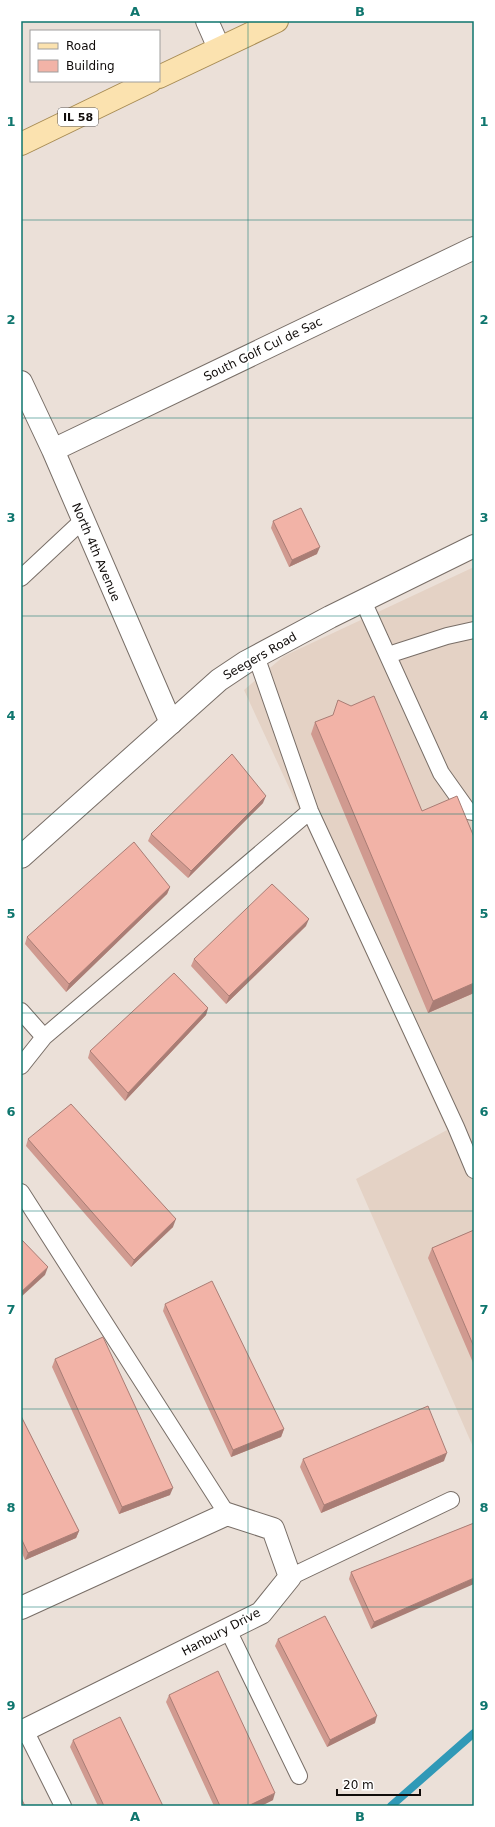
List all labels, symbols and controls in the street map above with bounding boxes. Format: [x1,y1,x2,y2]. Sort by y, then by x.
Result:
text: A [130,4,140,19]
text: B [355,4,365,19]
legend [30,30,160,82]
text: Road [66,39,96,53]
text: Building [66,59,115,73]
road number: IL 58 [58,108,98,126]
text: 1 [6,114,16,129]
text: 1 [479,114,489,129]
text: 2 [6,312,16,327]
text: 2 [479,312,489,327]
street label: South Golf Cul de Sac [201,314,325,384]
street label: North 4th Avenue [69,501,123,603]
text: 3 [6,510,16,525]
text: 3 [479,510,489,525]
street label: Seegers Road [221,629,299,683]
text: 4 [6,708,16,723]
text: 4 [479,708,489,723]
text: 5 [6,906,16,921]
text: 5 [479,906,489,921]
text: 6 [6,1104,16,1119]
text: 6 [479,1104,489,1119]
text: 7 [6,1302,16,1317]
text: 7 [479,1302,489,1317]
text: 8 [6,1500,16,1515]
text: 8 [479,1500,489,1515]
street label: Hanbury Drive [179,1605,263,1659]
text: 9 [6,1698,16,1713]
text: 9 [479,1698,489,1713]
scale bar [337,1771,420,1797]
text: 20 m [343,1778,374,1792]
text: A [130,1809,140,1824]
text: B [355,1809,365,1824]

